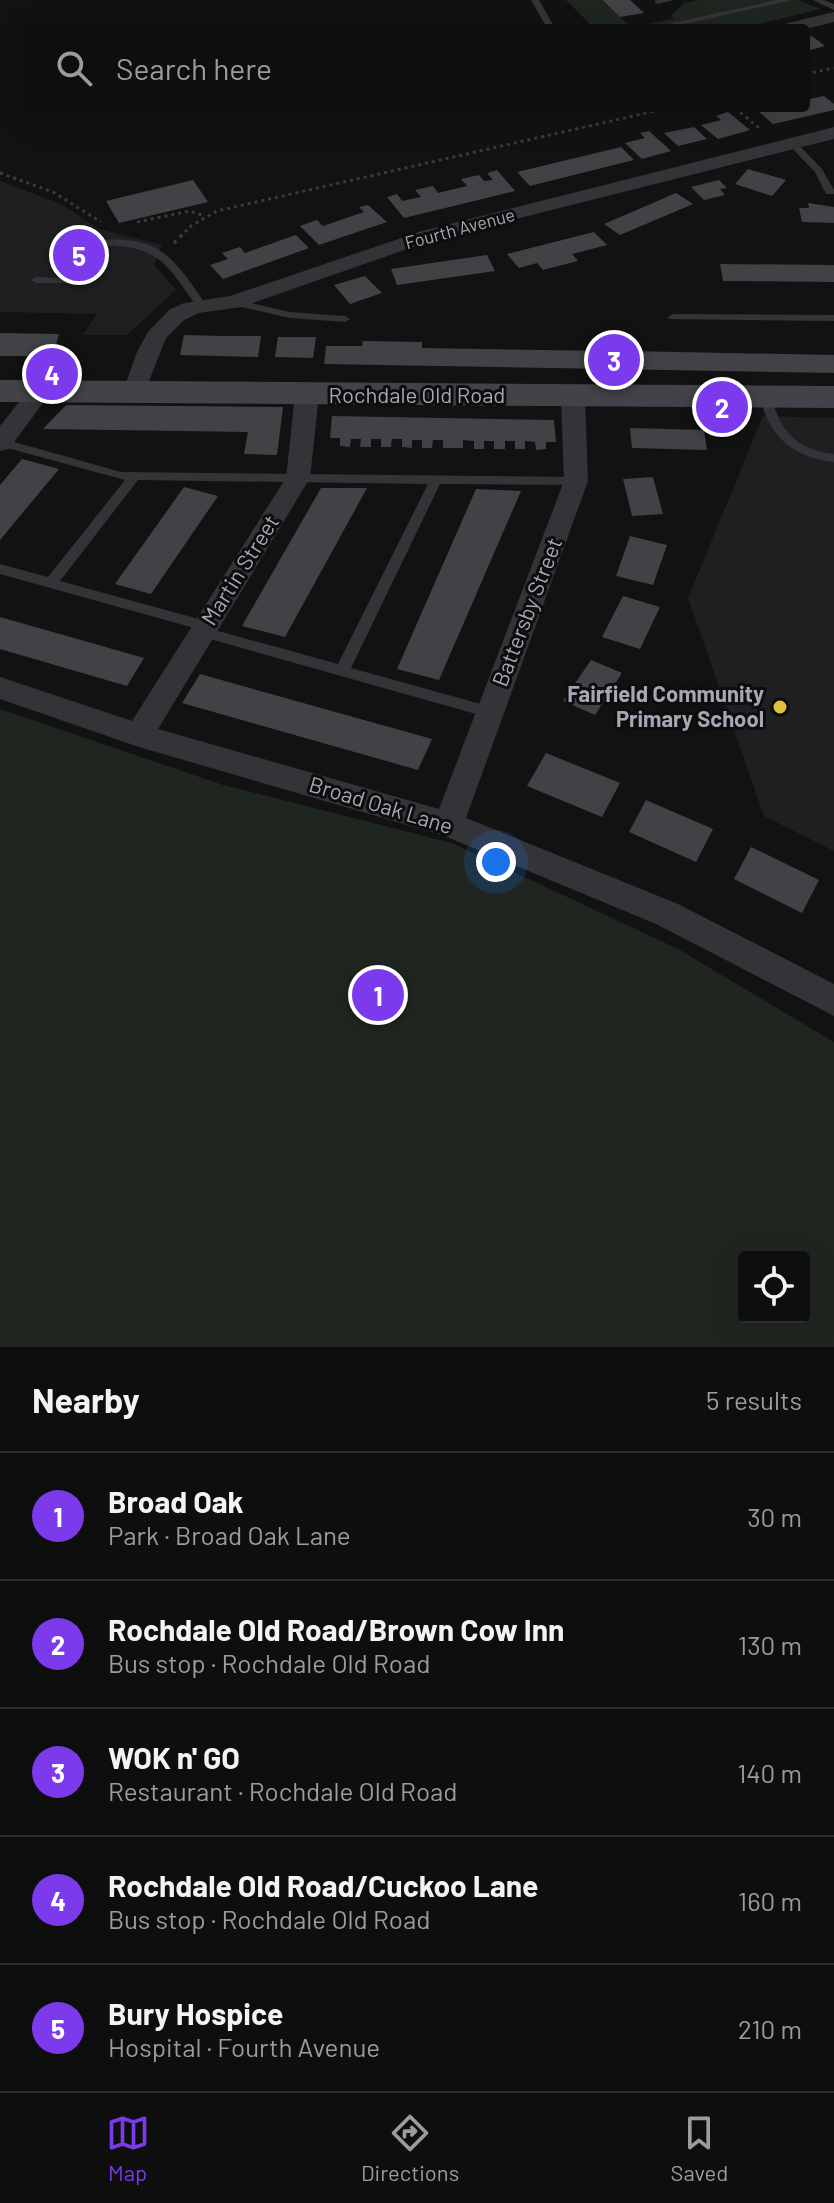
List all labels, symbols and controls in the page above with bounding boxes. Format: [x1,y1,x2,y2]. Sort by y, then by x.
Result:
search box [24,24,810,112]
icon: search [52,46,96,90]
text: Search here [116,50,272,86]
street label: Fourth Avenue [402,203,517,253]
pin: 5 [53,225,105,285]
pin: 3 [588,330,640,390]
pin: 4 [26,344,78,404]
pin: 2 [696,377,748,437]
street label: Rochdale Old Road [329,381,505,407]
street label: Martin Street [195,509,283,629]
street label: Battersby Street [486,534,566,690]
place label: Fairfield Community Primary School [567,680,764,731]
marker: Fairfield Community Primary School [771,698,789,716]
street label: Broad Oak Lane [306,770,456,838]
your location [476,842,516,882]
pin: 1 [352,965,404,1025]
map controls [738,1251,810,1323]
button: locate [738,1251,810,1323]
text: Nearby [32,1379,140,1420]
text: 5 results [706,1384,802,1415]
text: Broad Oak [108,1483,244,1519]
text: 1 [53,1501,63,1532]
text: 30 m [747,1501,802,1532]
text: Park · Broad Oak Lane [108,1519,351,1550]
text: Rochdale Old Road/Brown Cow Inn [108,1611,564,1647]
text: 2 [51,1629,65,1660]
text: 130 m [738,1629,802,1660]
text: Bus stop · Rochdale Old Road [108,1647,430,1678]
text: WOK n' GO [108,1739,240,1775]
text: 3 [51,1757,65,1788]
text: 140 m [737,1757,802,1788]
text: Restaurant · Rochdale Old Road [108,1775,458,1806]
text: Rochdale Old Road/Cuckoo Lane [108,1867,539,1903]
text: 4 [50,1885,66,1916]
text: 160 m [738,1885,802,1916]
text: Bus stop · Rochdale Old Road [108,1903,430,1934]
text: Bury Hospice [108,1995,283,2031]
text: 5 [51,2013,65,2044]
text: 210 m [738,2013,802,2044]
text: Hospital · Fourth Avenue [108,2031,380,2062]
tab: Map [106,2111,150,2185]
tab: Directions [361,2111,459,2185]
tab: Saved [671,2111,728,2185]

